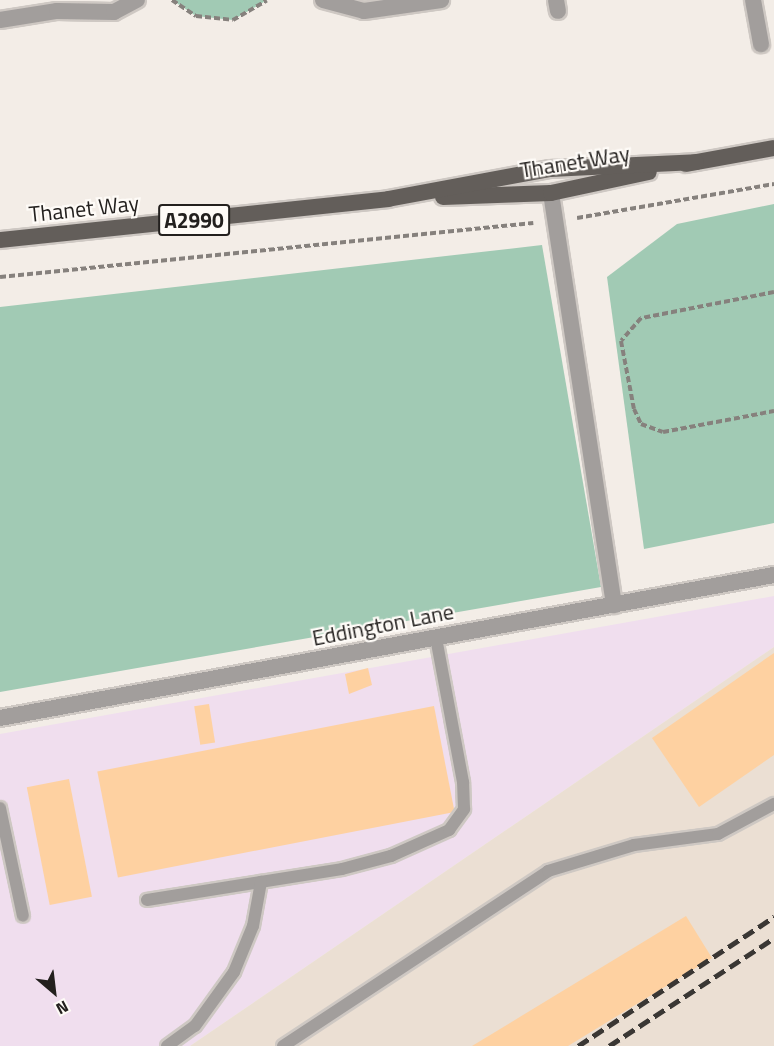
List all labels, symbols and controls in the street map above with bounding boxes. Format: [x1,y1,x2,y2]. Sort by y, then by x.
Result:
street label: Thanet Way [518,140,632,184]
street label: Thanet Way [28,190,140,228]
road number: A2990 [158,202,230,238]
street label: Eddington Lane [310,598,456,652]
north arrow [24,962,84,1022]
text: N [52,995,73,1021]

